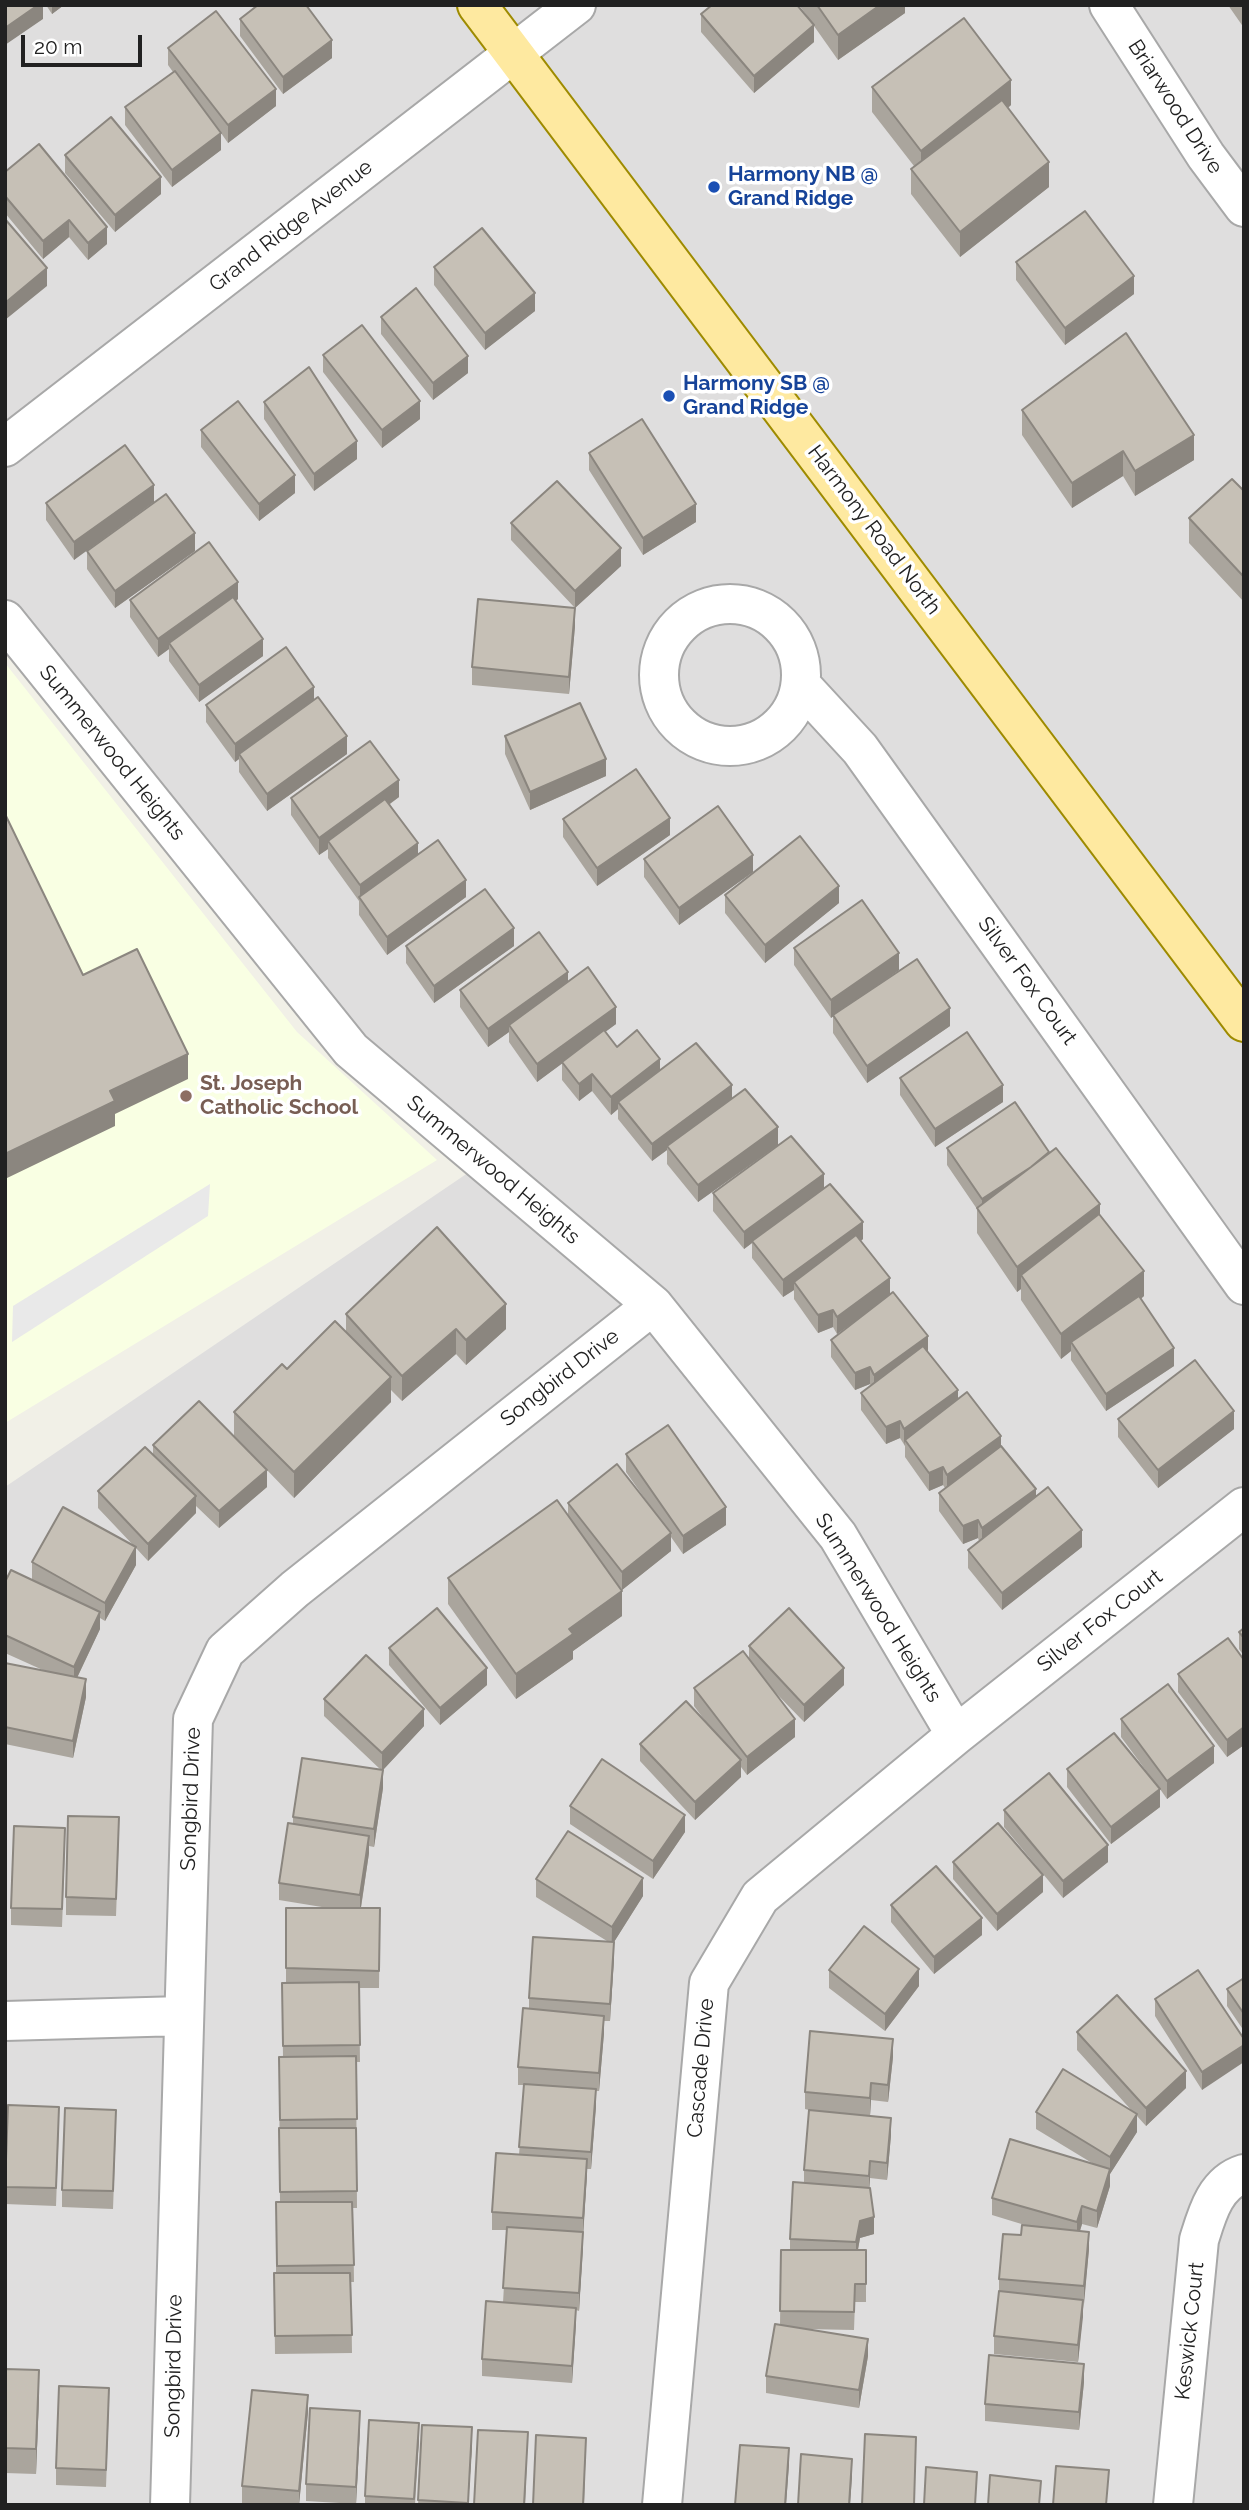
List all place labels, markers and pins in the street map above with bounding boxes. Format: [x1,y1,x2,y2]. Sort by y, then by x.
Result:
place label: Harmony NB @ Grand Ridge [728,162,878,212]
marker: Harmony NB @ Grand Ridge [706,179,722,195]
place label: Harmony SB @ Grand Ridge [683,371,830,421]
marker: Harmony SB @ Grand Ridge [661,388,677,404]
place label: St. Joseph Catholic School [200,1071,358,1121]
marker: St. Joseph Catholic School [178,1088,194,1104]

